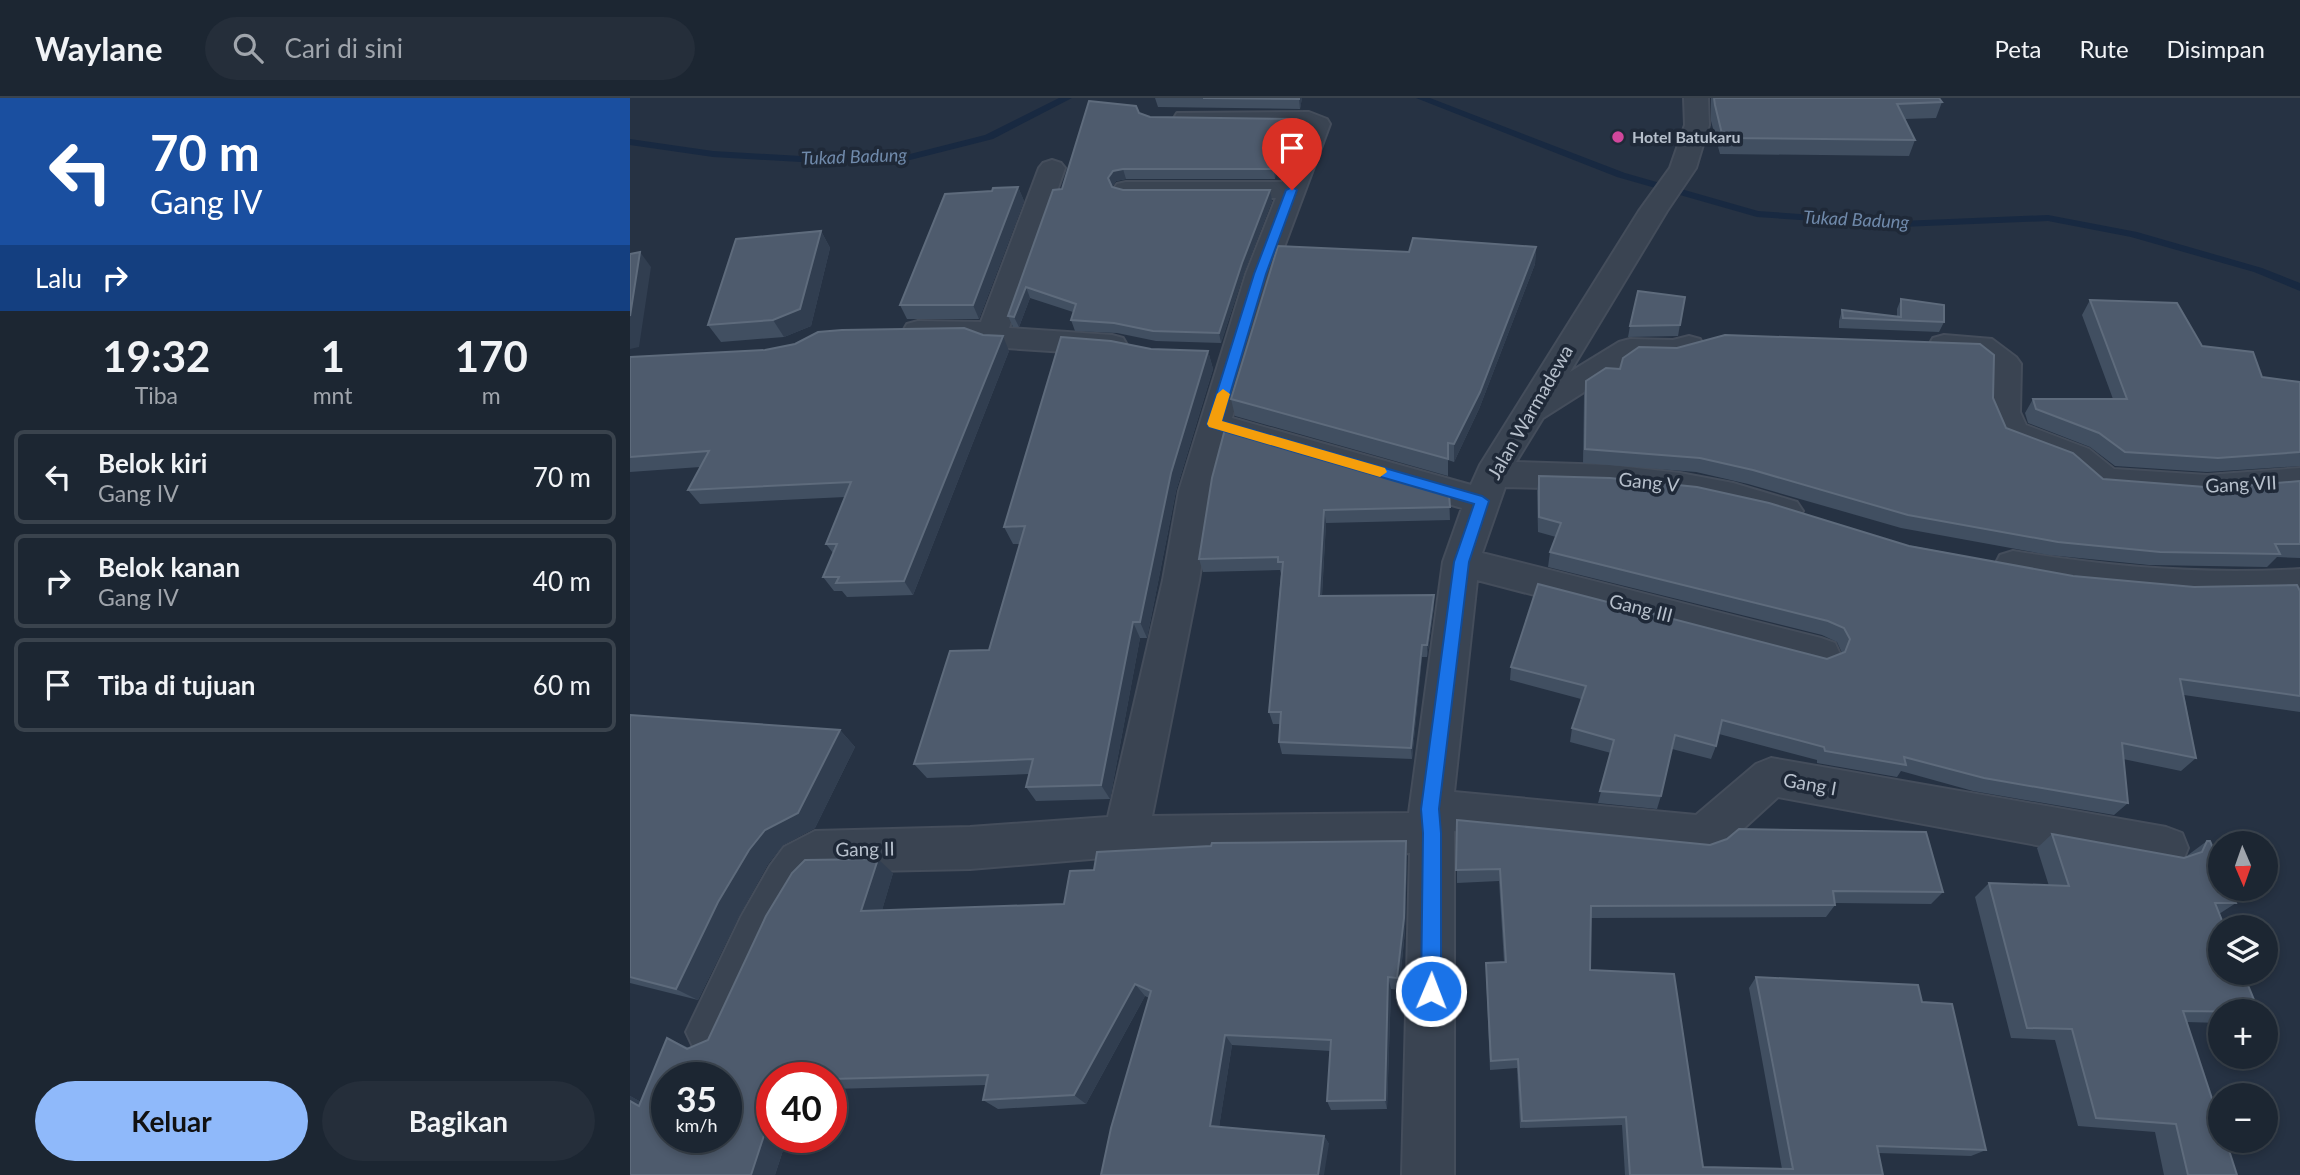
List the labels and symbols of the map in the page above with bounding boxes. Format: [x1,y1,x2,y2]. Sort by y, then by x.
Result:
pin [1262,118,1322,190]
place label: Hotel Batukaru [1632,127,1740,146]
marker: Hotel Batukaru [1610,129,1626,145]
water label: Tukad Badung [801,143,908,169]
water label: Tukad Badung [1803,205,1910,233]
street label: Jalan Warmadewa [1482,341,1577,483]
street label: Gang V [1618,467,1681,496]
street label: Gang VII [2205,470,2277,497]
street label: Gang III [1607,589,1675,626]
street label: Gang I [1782,767,1839,800]
north arrow [2208,831,2278,901]
street label: Gang II [835,836,895,861]
position arrow [1394,954,1468,1028]
speed limit sign: 40 [756,1062,847,1153]

